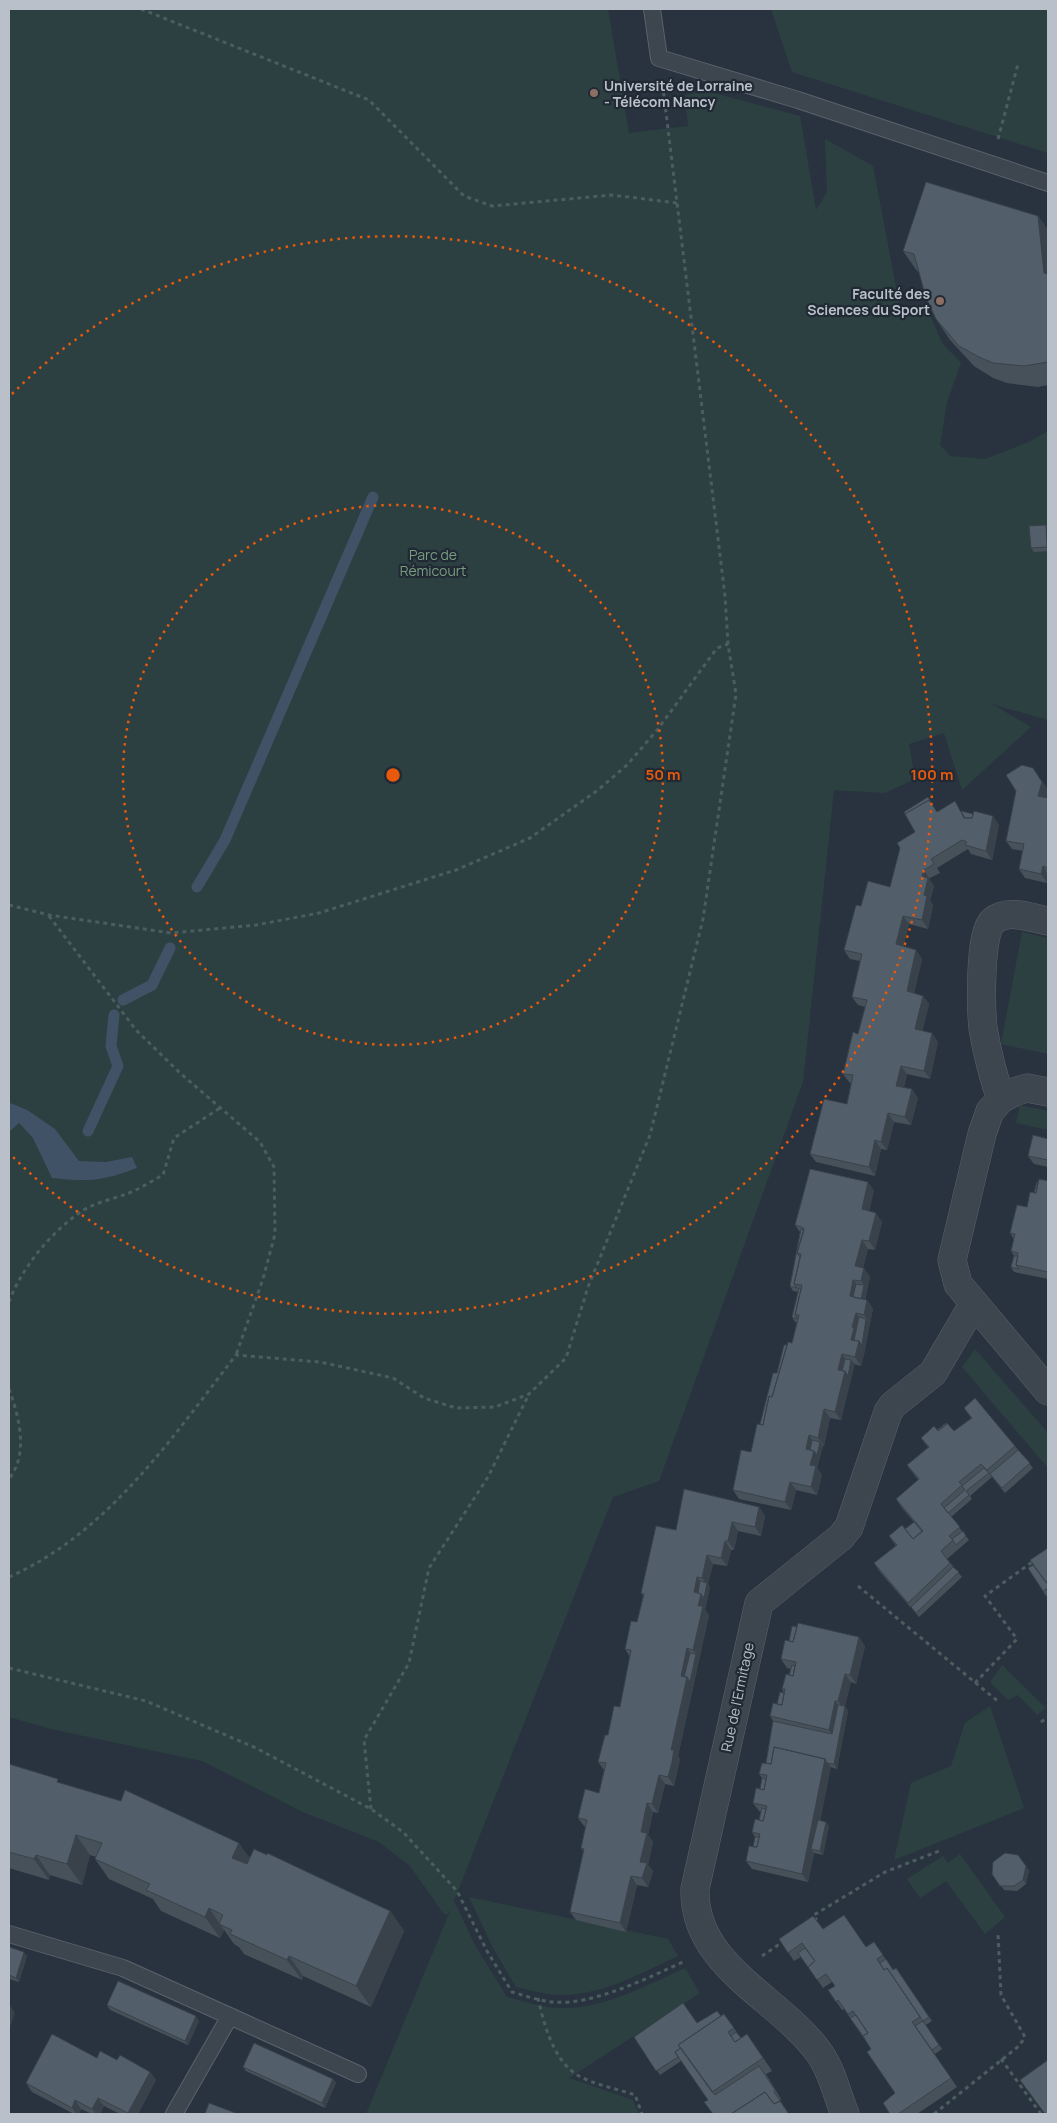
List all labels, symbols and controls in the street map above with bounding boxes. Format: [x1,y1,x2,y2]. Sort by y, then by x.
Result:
place label: Université de Lorraine - Télécom Nancy [604,76,753,111]
marker: Université de Lorraine - Télécom Nancy [588,87,600,99]
place label: Faculté des Sciences du Sport [807,284,930,319]
marker: Faculté des Sciences du Sport [934,295,946,307]
park label: Parc de Rémicourt [400,545,467,580]
text: 50 m [645,764,681,785]
text: 100 m [911,764,953,785]
centre of rings [384,766,402,784]
street label: Rue de l'Ermitage [716,1641,758,1753]

